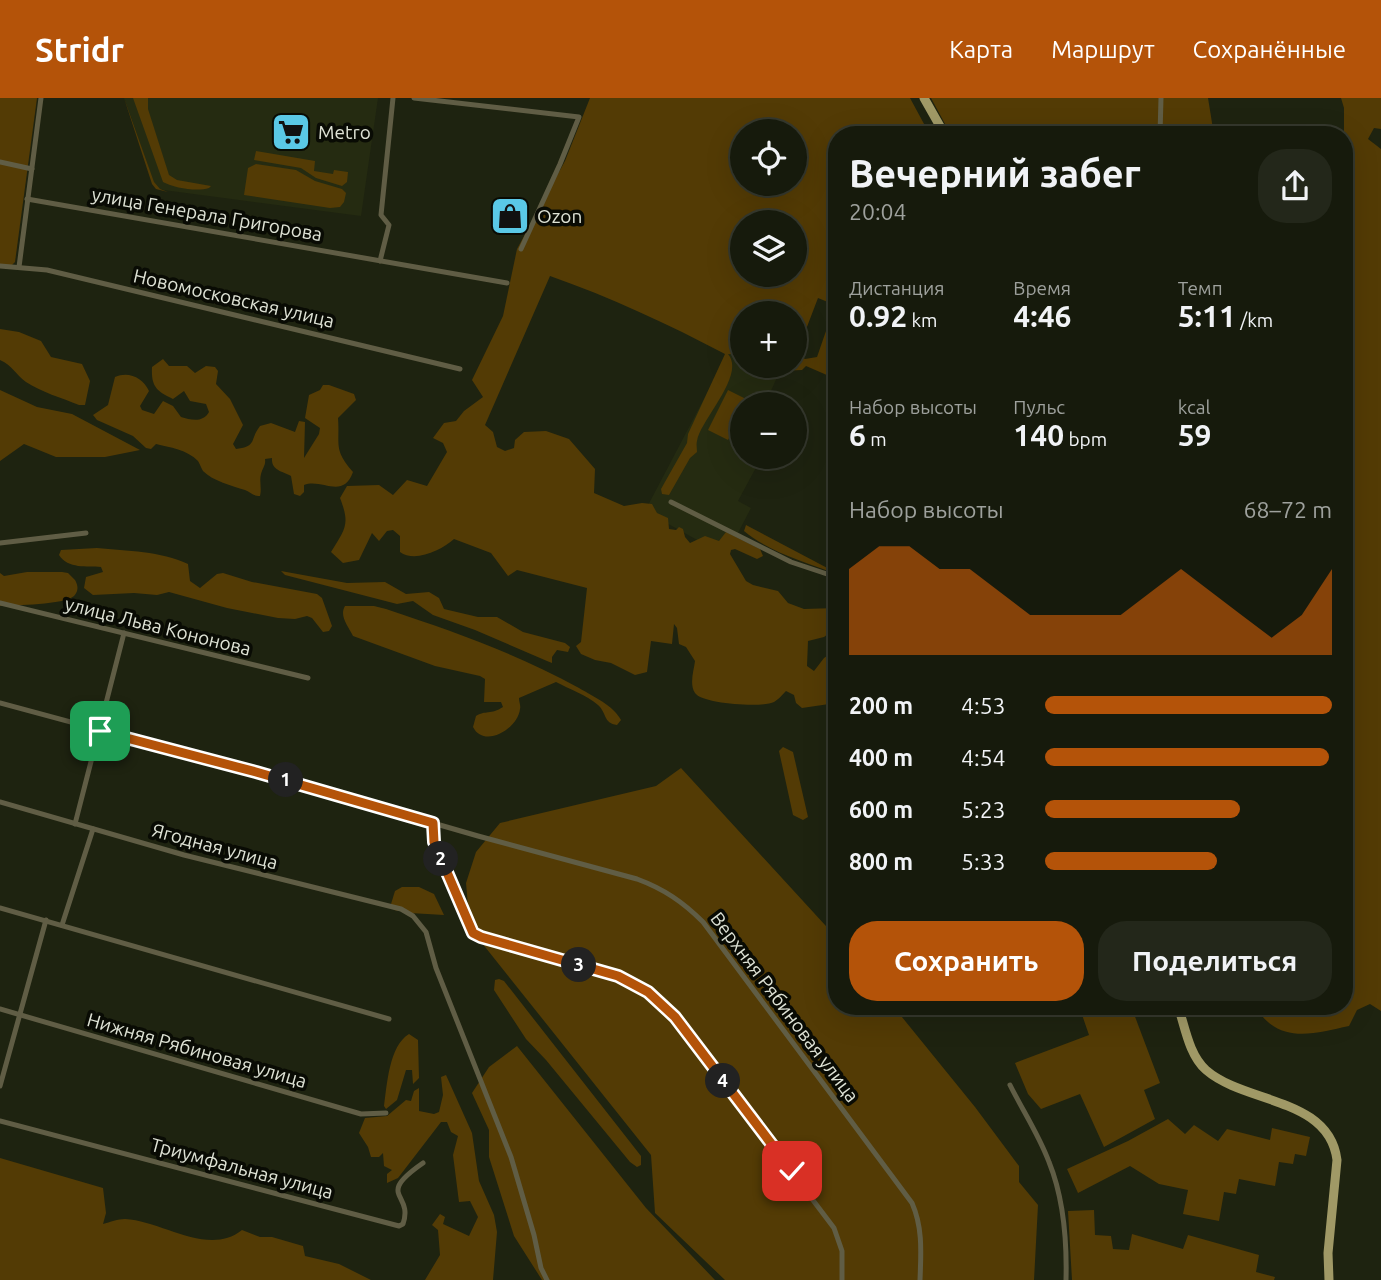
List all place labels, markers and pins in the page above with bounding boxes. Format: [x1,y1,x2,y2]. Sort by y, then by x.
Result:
supermarket icon: Metro [270,111,312,153]
place label: Metro [318,121,371,143]
shop icon: Ozon [489,195,531,237]
place label: Ozon [537,205,582,227]
pin [70,701,130,761]
pin: 1 [268,762,304,798]
pin: 2 [424,842,458,876]
pin: 3 [562,948,596,982]
pin: 4 [706,1063,740,1098]
pin [762,1141,822,1201]

